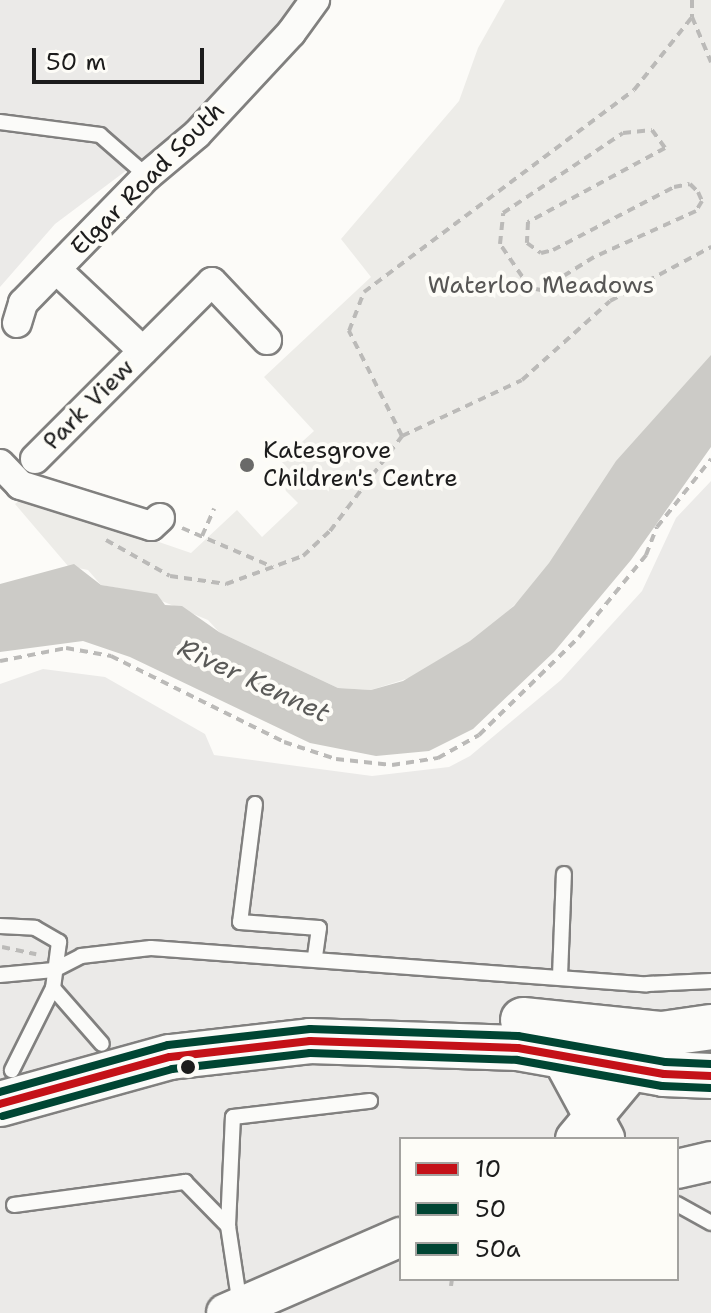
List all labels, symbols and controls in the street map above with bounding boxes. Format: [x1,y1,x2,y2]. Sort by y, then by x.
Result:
scale bar [36,32,208,82]
text: 50 m [46,46,106,78]
street label: Elgar Road South [65,96,231,262]
park label: Waterloo Meadows [428,272,654,300]
street label: Park View [38,354,140,456]
place label: Katesgrove Children's Centre [263,437,458,493]
marker: Katesgrove Children's Centre [238,456,256,474]
water label: River Kennet [173,631,335,729]
unlabelled marker [180,1059,196,1075]
legend [399,1137,679,1281]
text: 10 [475,1153,501,1185]
text: 50 [475,1193,506,1225]
text: 50a [475,1233,521,1265]

